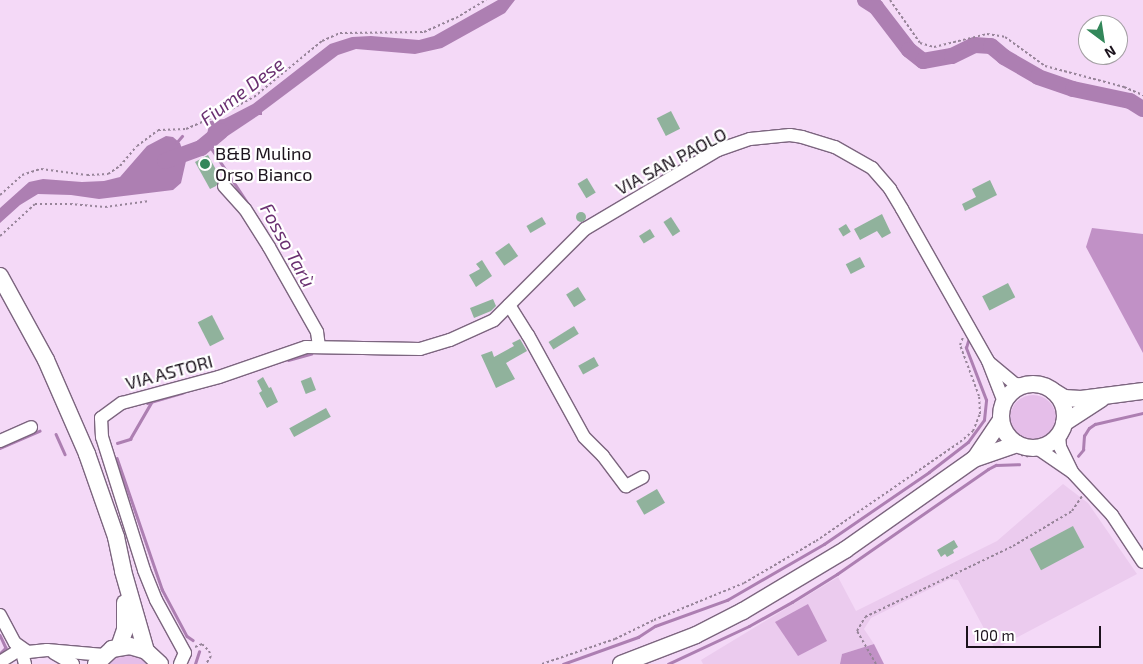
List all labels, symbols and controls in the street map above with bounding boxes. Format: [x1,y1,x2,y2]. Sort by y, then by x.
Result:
north arrow [1078,15,1128,65]
text: N [1102,43,1119,62]
water label: Fiume Dese [196,52,288,130]
street label: VIA SAN PAOLO [612,123,730,199]
place label: B&B Mulino Orso Bianco [215,143,312,186]
marker: B&B Mulino Orso Bianco [199,158,211,170]
water label: Fosso Tarù [255,199,321,291]
street label: VIA ASTORI [123,350,215,394]
scale bar [968,616,1103,648]
text: 100 m [974,626,1015,644]

